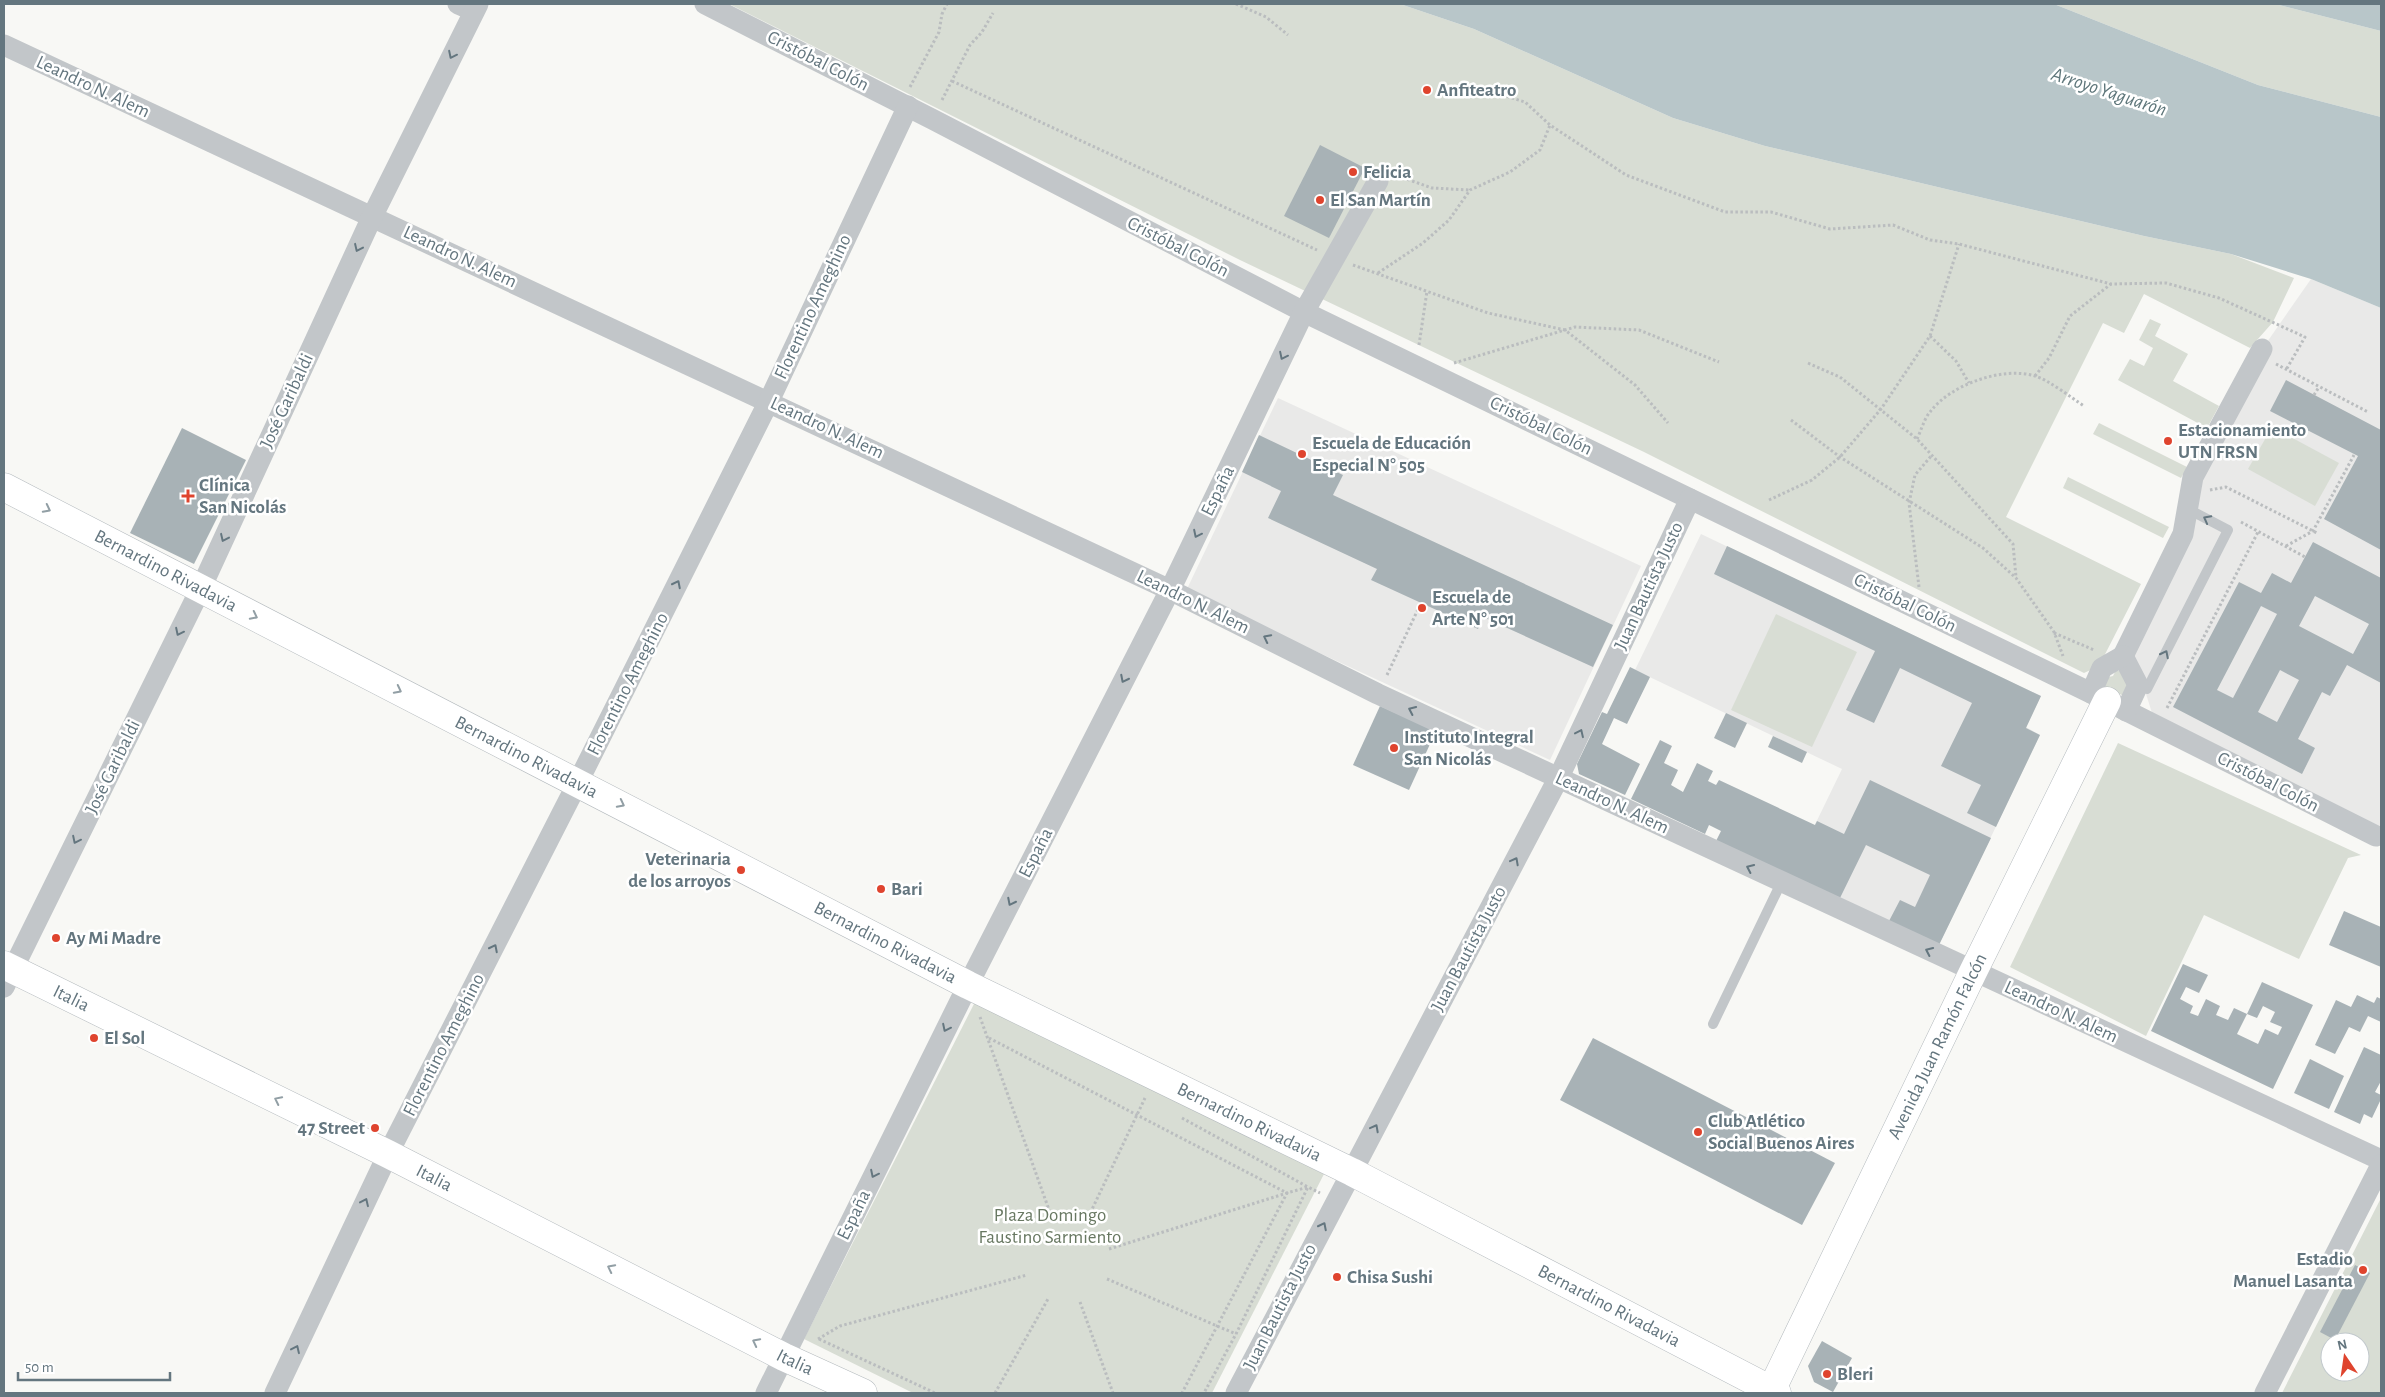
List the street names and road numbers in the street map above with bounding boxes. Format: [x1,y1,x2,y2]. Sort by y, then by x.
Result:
street label: Cristóbal Colón [764,27,872,95]
street label: Leandro N. Alem [33,52,153,122]
street label: Cristóbal Colón [1124,213,1232,281]
street label: Leandro N. Alem [400,222,520,292]
street label: Florentino Ameghino [771,232,855,382]
street label: José Garibaldi [257,351,317,451]
street label: Leandro N. Alem [767,393,887,463]
street label: Cristóbal Colón [1487,393,1595,459]
street label: España [1198,463,1238,519]
street label: Juan Bautista Justo [1611,519,1687,653]
street label: Bernardino Rivadavia [91,526,240,615]
street label: Leandro N. Alem [1134,567,1252,637]
street label: Cristóbal Colón [1851,570,1959,636]
street label: Florentino Ameghino [584,610,672,758]
street label: Bernardino Rivadavia [452,712,601,802]
street label: José Garibaldi [82,717,144,817]
street label: Cristóbal Colón [2214,748,2322,816]
street label: Leandro N. Alem [1552,768,1672,838]
street label: España [1015,825,1057,881]
street label: Juan Bautista Justo [1428,883,1510,1015]
street label: Bernardino Rivadavia [811,898,960,987]
street label: Avenida Juan Ramón Falcón [1884,950,1990,1142]
street label: Florentino Ameghino [400,971,488,1119]
street label: Leandro N. Alem [2001,977,2121,1047]
street label: Italia [50,981,93,1015]
street label: Bernardino Rivadavia [1174,1079,1325,1165]
street label: Italia [413,1161,456,1195]
street label: España [834,1187,874,1243]
street label: Juan Bautista Justo [1240,1241,1320,1373]
street label: Bernardino Rivadavia [1535,1261,1684,1351]
street label: Italia [774,1345,816,1379]

